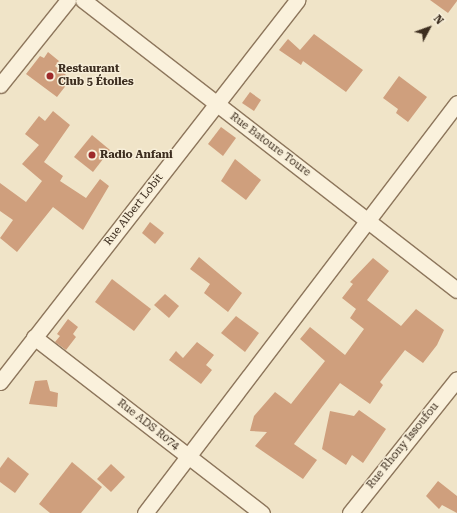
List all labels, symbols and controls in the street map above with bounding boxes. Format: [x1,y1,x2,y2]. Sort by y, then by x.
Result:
north arrow [409,8,449,48]
text: N [431,12,446,27]
place label: Restaurant Club 5 Étoiles [58,63,134,89]
marker: Restaurant Club 5 Étoiles [45,71,55,81]
street label: Rue Batoure Toure [227,110,313,180]
place label: Radio Anfani [100,148,173,162]
marker: Radio Anfani [87,150,97,160]
street label: Rue Albert Lobit [102,172,166,248]
street label: Rue ADS R074 [114,397,182,453]
street label: Rue Rhony Issoufou [364,400,442,492]

